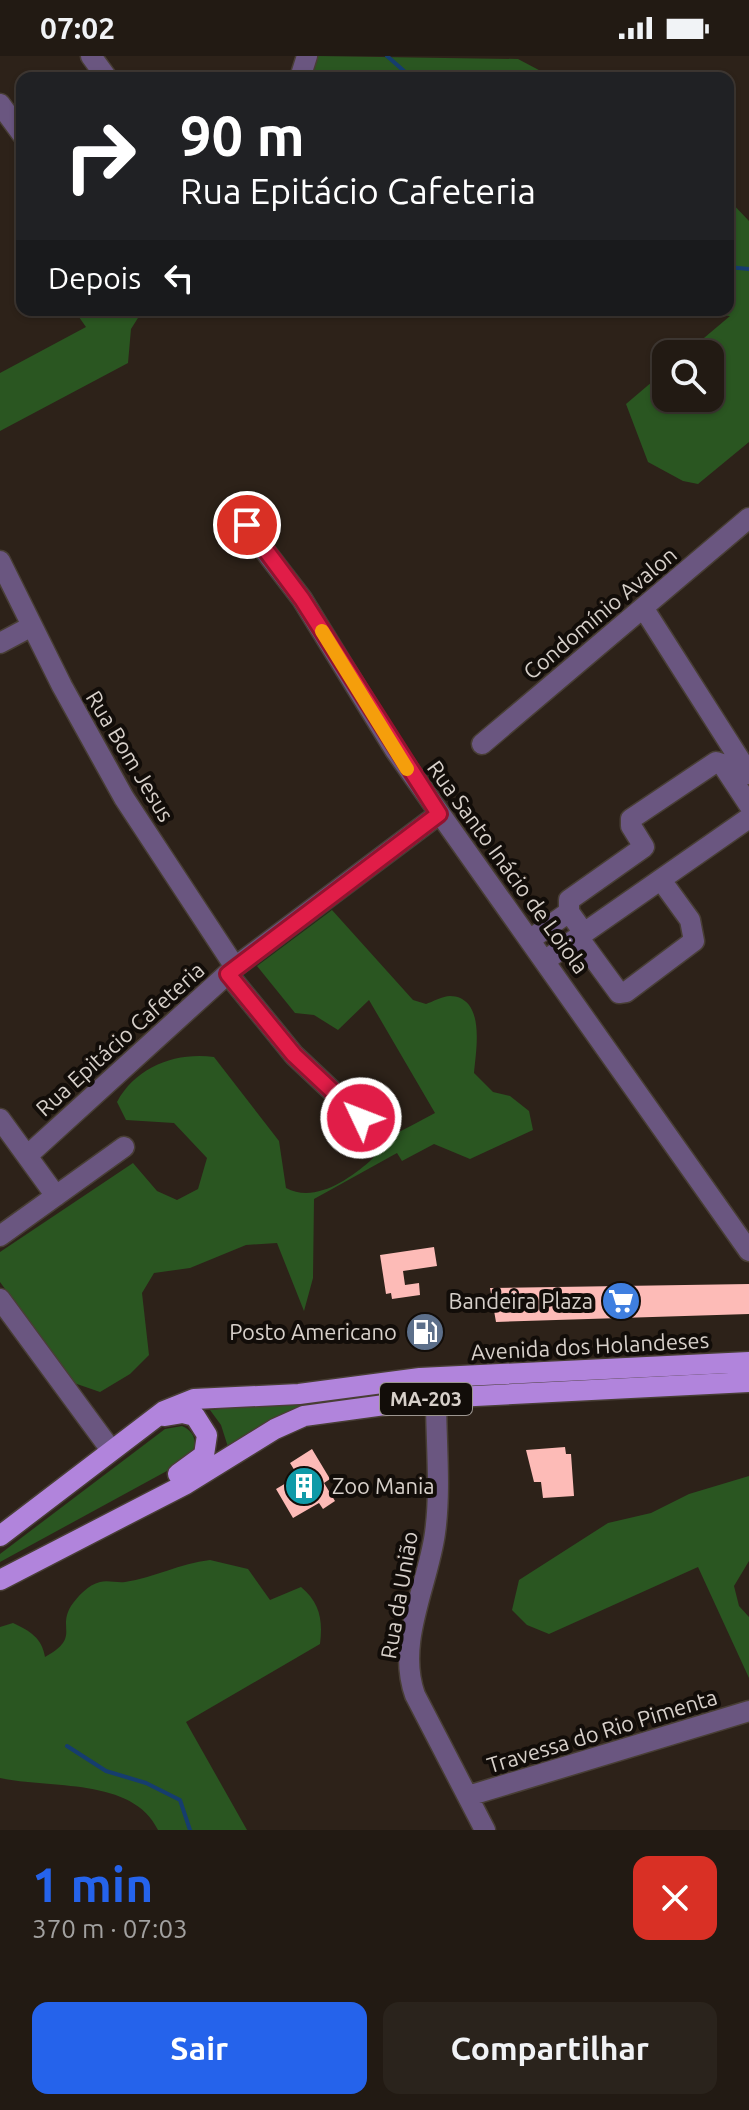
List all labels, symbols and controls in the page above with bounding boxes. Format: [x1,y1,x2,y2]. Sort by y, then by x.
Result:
text: 07:02 [40,11,115,45]
icon: right [48,104,152,208]
text: 90 m [180,104,305,167]
text: Rua Epitácio Cafeteria [180,170,536,211]
icon: left [157,256,201,300]
text: Depois [48,261,141,295]
map controls [652,340,724,412]
button: search [652,340,724,412]
pin [213,491,281,559]
icon: arrive [225,503,269,547]
street label: Condomínio Avalon [518,541,681,684]
street label: Rua Bom Jesus [82,686,179,826]
street label: Rua Santo Inácio de Loiola [423,755,594,978]
street label: Rua Epitácio Cafeteria [30,957,209,1121]
position arrow [319,1076,403,1160]
supermarket icon: Bandeira Plaza [600,1280,642,1322]
place label: Bandeira Plaza [448,1288,593,1313]
fuel station icon: Posto Americano [404,1311,446,1353]
place label: Posto Americano [229,1319,397,1344]
street label: Avenida dos Holandeses [470,1327,710,1364]
road number: MA-203 [380,1383,472,1415]
building icon: Zoo Mania [283,1465,325,1507]
place label: Zoo Mania [332,1473,435,1498]
street label: Rua da União [375,1529,422,1661]
street label: Travessa do Rio Pimenta [484,1684,720,1777]
button: close [633,1856,717,1940]
text: 1 min [32,1857,153,1911]
text: 370 m · 07:03 [32,1914,188,1943]
button: Sair [32,2002,367,2094]
button: Compartilhar [383,2002,717,2094]

